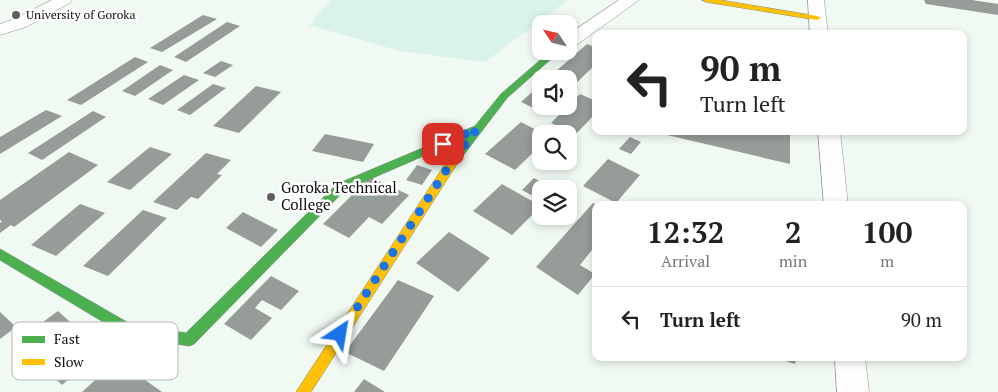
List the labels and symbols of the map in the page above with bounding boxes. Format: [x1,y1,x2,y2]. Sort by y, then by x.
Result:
place label: University of Goroka [26,7,136,22]
marker: University of Goroka [10,9,22,21]
north arrow [532,15,578,60]
pin [422,123,464,165]
place label: Goroka Technical College [281,177,397,214]
marker: Goroka Technical College [265,191,277,203]
position arrow [313,307,365,359]
legend [12,322,178,380]
text: Fast [54,329,81,348]
text: Slow [54,352,84,371]

